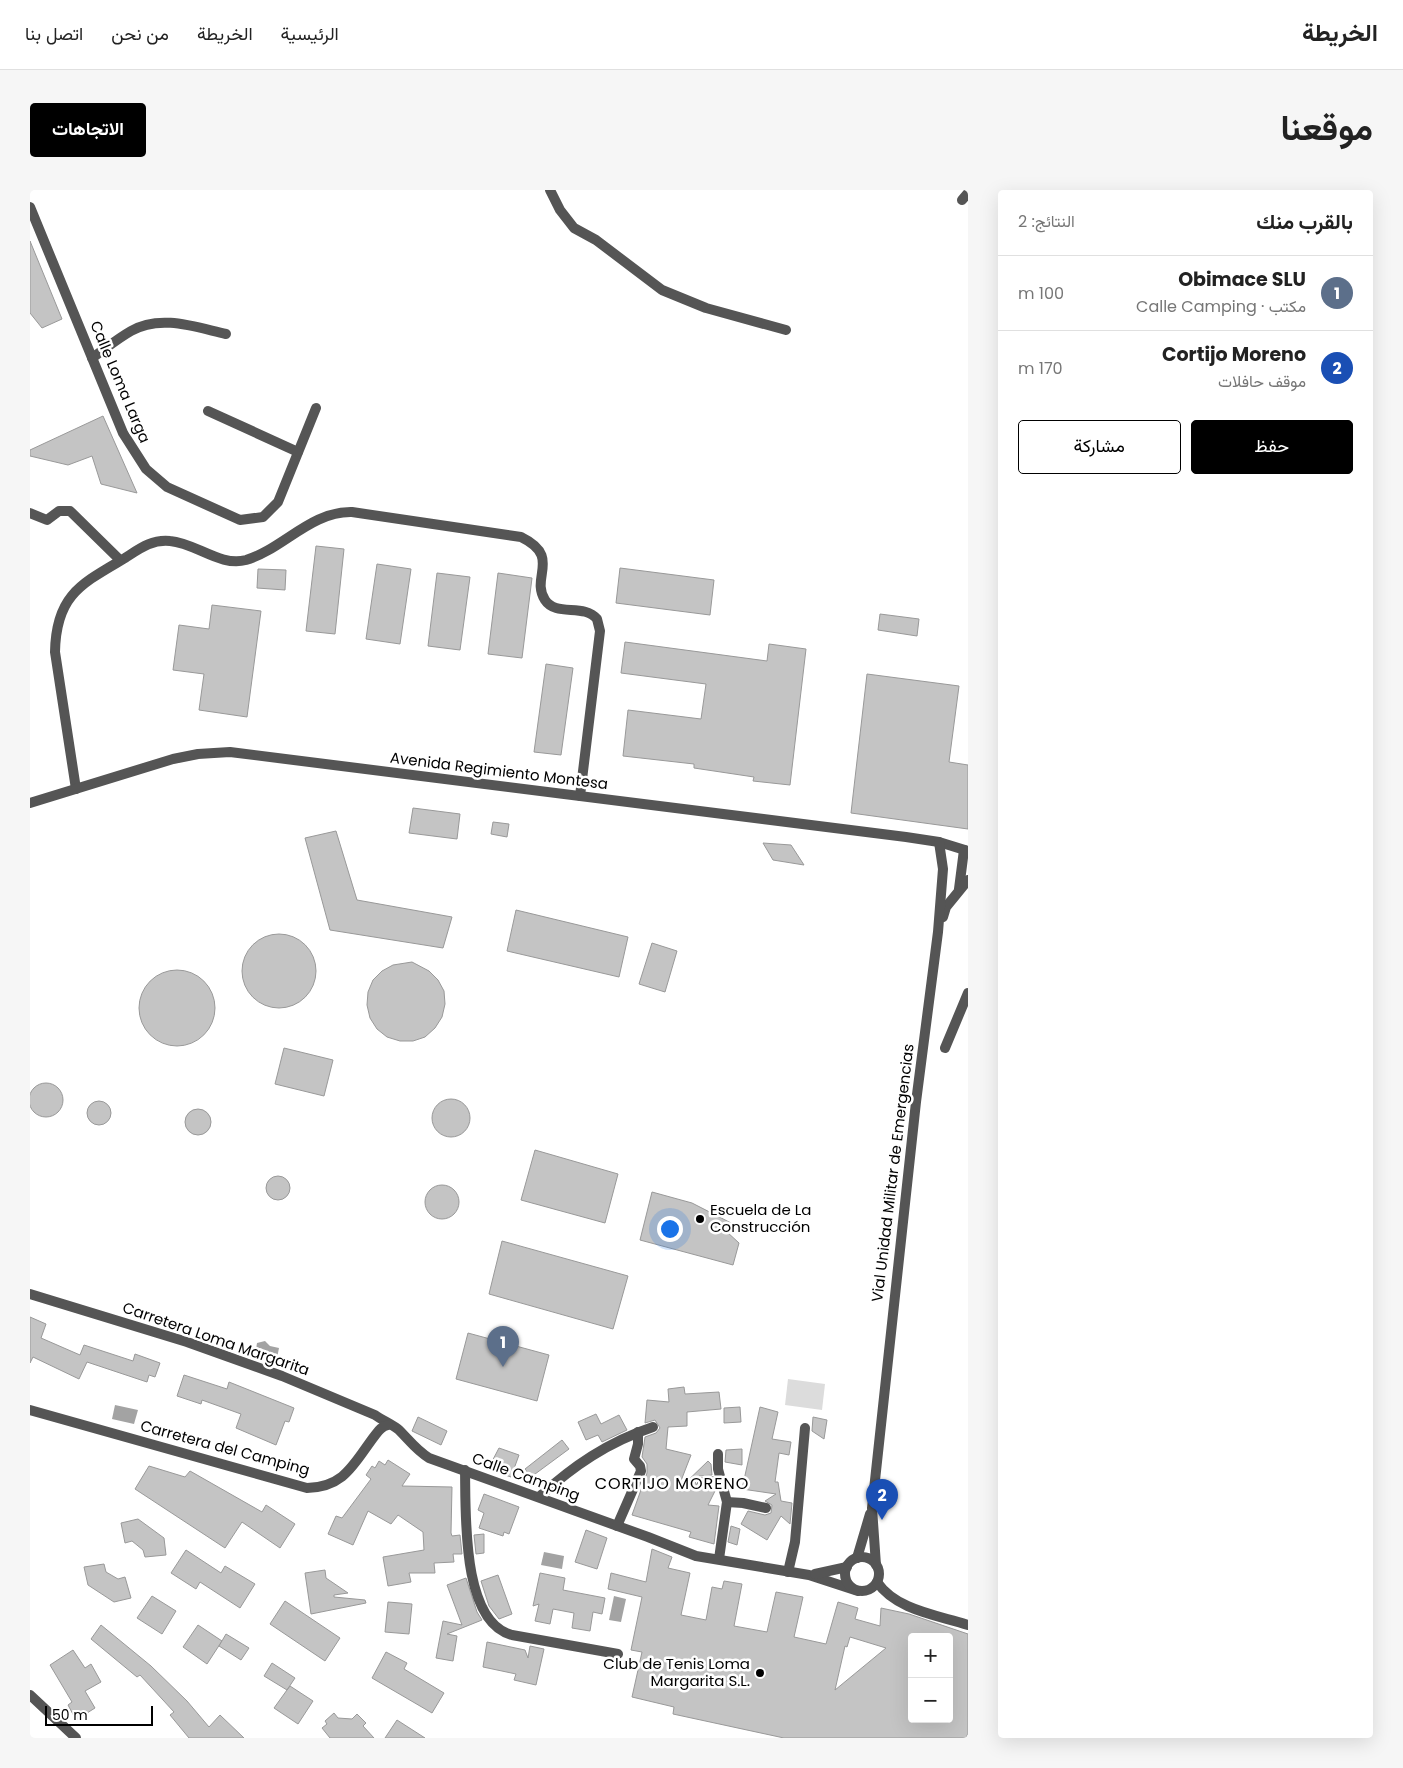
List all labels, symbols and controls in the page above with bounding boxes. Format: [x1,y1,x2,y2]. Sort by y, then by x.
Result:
text: الخريطة [1302,16,1378,49]
text: اتصل بنا [25,21,83,46]
text: من نحن [111,21,169,46]
text: الخريطة [197,21,253,46]
text: الرئيسية [281,21,339,46]
button: الاتجاهات [30,103,146,157]
text: موقعنا [1280,103,1373,152]
text: بالقرب منك [1256,207,1353,236]
text: النتائج: 2 [1018,210,1075,233]
text: Obimace SLU [1178,266,1306,293]
text: 100 m [1018,282,1064,305]
text: 1 [1334,282,1340,305]
text: مكتب · Calle Camping [1136,295,1306,318]
street label: Calle Loma Larga [85,318,156,446]
text: Cortijo Moreno [1162,341,1306,368]
text: 170 m [1018,357,1063,380]
text: 2 [1332,357,1342,380]
text: موقف حافلات [1218,370,1306,393]
button: مشاركة [1018,420,1181,474]
button: حفظ [1191,420,1353,474]
street label: Avenida Regimiento Montesa [389,747,609,794]
street label: Vial Unidad Militar de Emergencias [866,1042,919,1303]
place label: Escuela de La Construcción [710,1199,811,1237]
marker: Escuela de La Construcción [694,1213,706,1225]
your location [657,1216,683,1242]
street label: Carretera Loma Margarita [120,1297,312,1380]
pin: 1 [487,1326,519,1367]
street label: Carretera del Camping [138,1415,312,1480]
street label: Calle Camping [469,1447,583,1506]
district label: CORTIJO MORENO [595,1472,749,1495]
pin: 2 [866,1479,898,1520]
map controls [908,1633,953,1723]
button: + [908,1633,953,1678]
place label: Club de Tenis Loma Margarita S.L. [603,1653,750,1691]
marker: Club de Tenis Loma Margarita S.L. [754,1667,766,1679]
button: − [908,1678,953,1723]
scale bar [45,1703,152,1726]
text: 50 m [52,1705,88,1725]

